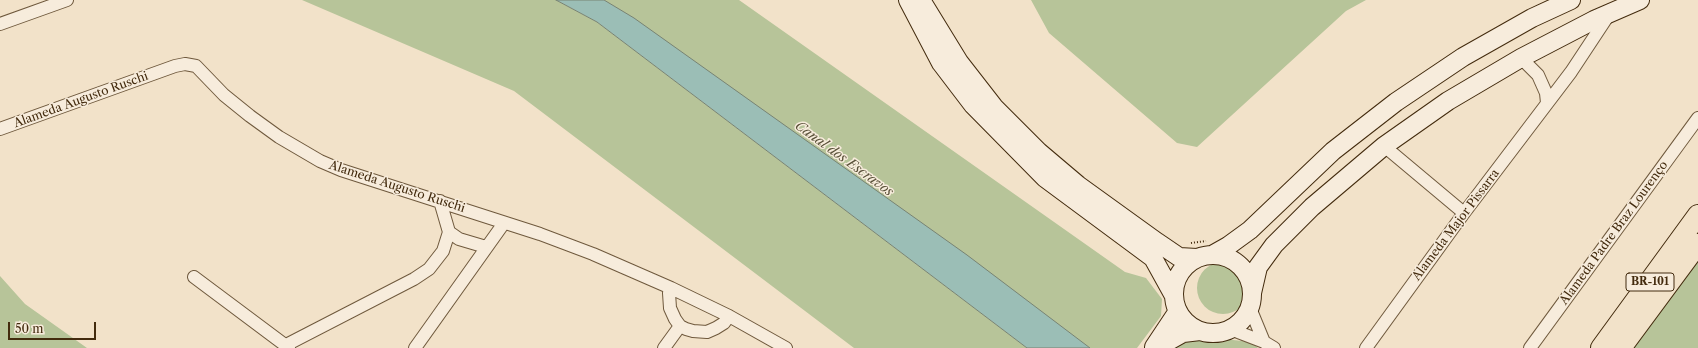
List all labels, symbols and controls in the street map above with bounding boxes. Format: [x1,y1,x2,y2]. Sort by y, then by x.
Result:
street label: Alameda Augusto Ruschi [12,69,150,131]
water label: Canal dos Escravos [792,118,896,200]
street label: Alameda Augusto Ruschi [327,158,467,216]
street label: Alameda Padre Braz Lourenço [1557,158,1671,308]
street label: Alameda Major Pissarra [1409,167,1503,283]
road number: BR-101 [1626,273,1674,291]
scale bar [10,314,98,340]
text: 50 m [15,321,44,336]

